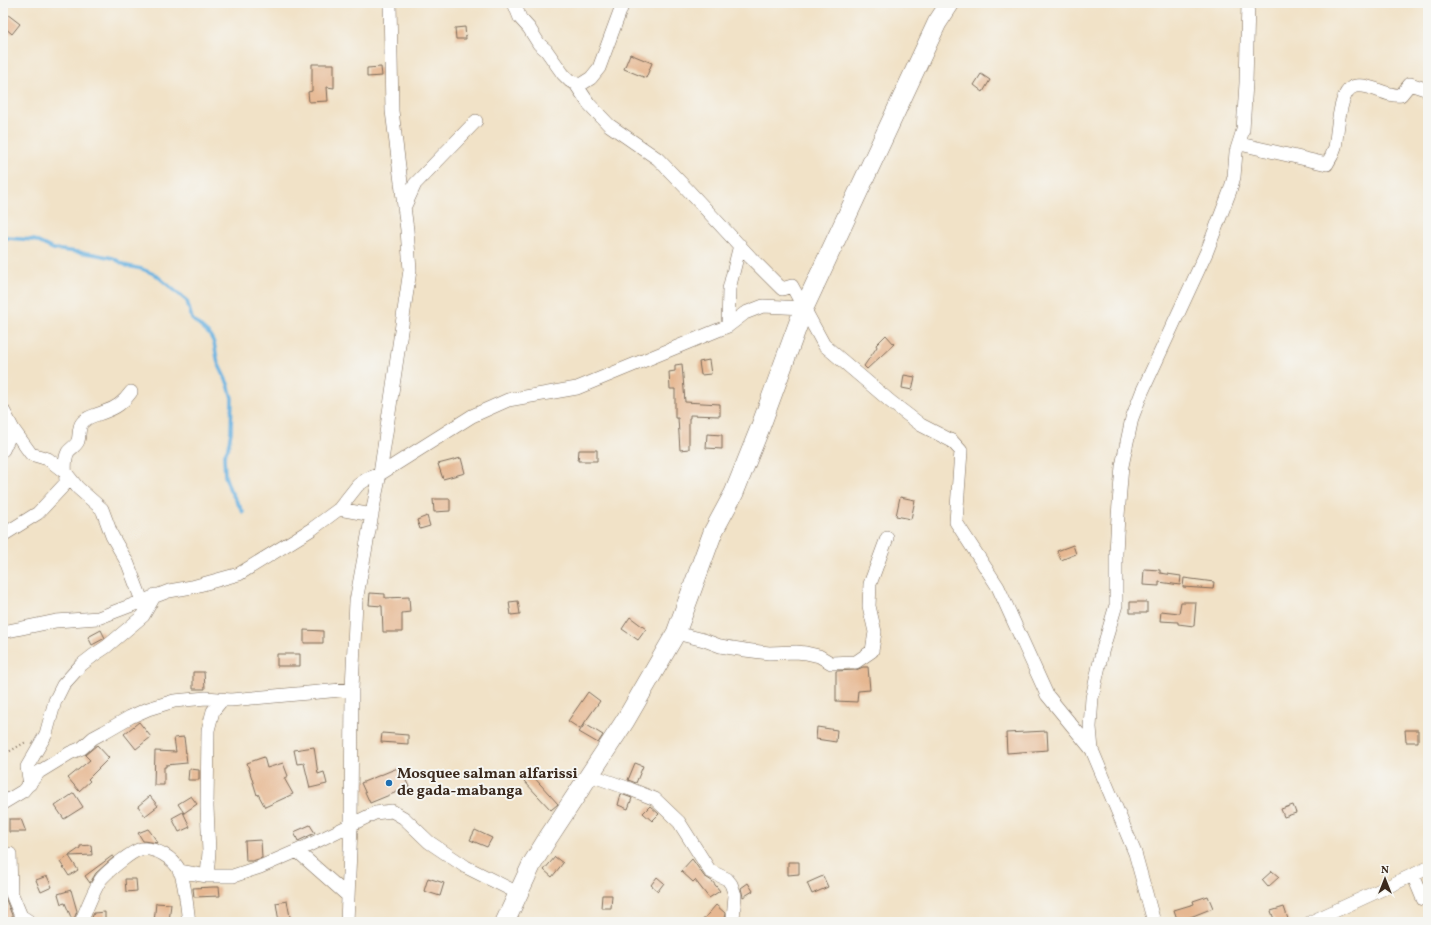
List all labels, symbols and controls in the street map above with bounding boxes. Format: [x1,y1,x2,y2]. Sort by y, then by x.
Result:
place label: Mosquee salman alfarissi de gada-mabanga [397,764,578,802]
marker: Mosquee salman alfarissi de gada-mabanga [384,778,394,788]
north arrow [1365,859,1405,899]
text: N [1381,863,1389,878]

